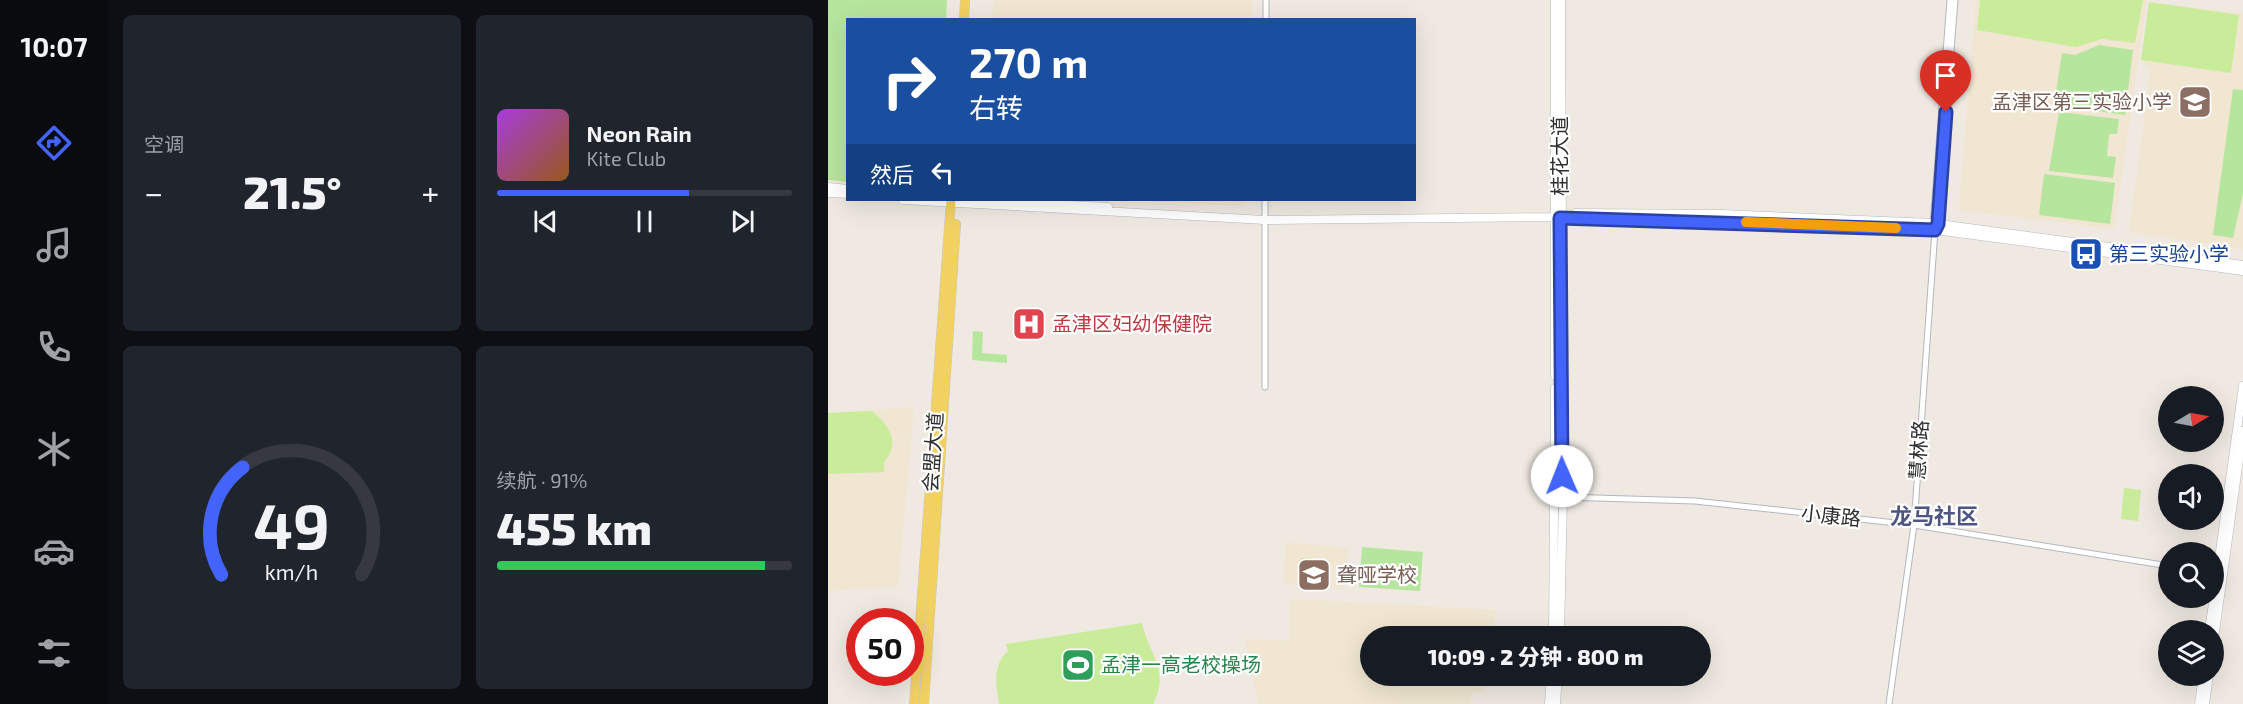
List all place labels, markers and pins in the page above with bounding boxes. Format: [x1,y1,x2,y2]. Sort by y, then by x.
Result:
pin [1920,50,1971,112]
school or university icon: 孟津区第三实验小学 [2177,84,2213,120]
place label: 孟津区第三实验小学 [1992,89,2172,113]
bus stop icon: 第三实验小学 [2068,236,2104,272]
place label: 第三实验小学 [2109,241,2229,265]
hospital icon: 孟津区妇幼保健院 [1011,306,1047,342]
place label: 孟津区妇幼保健院 [1052,311,1212,335]
school or university icon: 聋哑学校 [1296,557,1332,593]
place label: 聋哑学校 [1337,562,1417,586]
sports icon: 孟津一高老校操场 [1060,647,1096,683]
place label: 孟津一高老校操场 [1101,652,1261,676]

